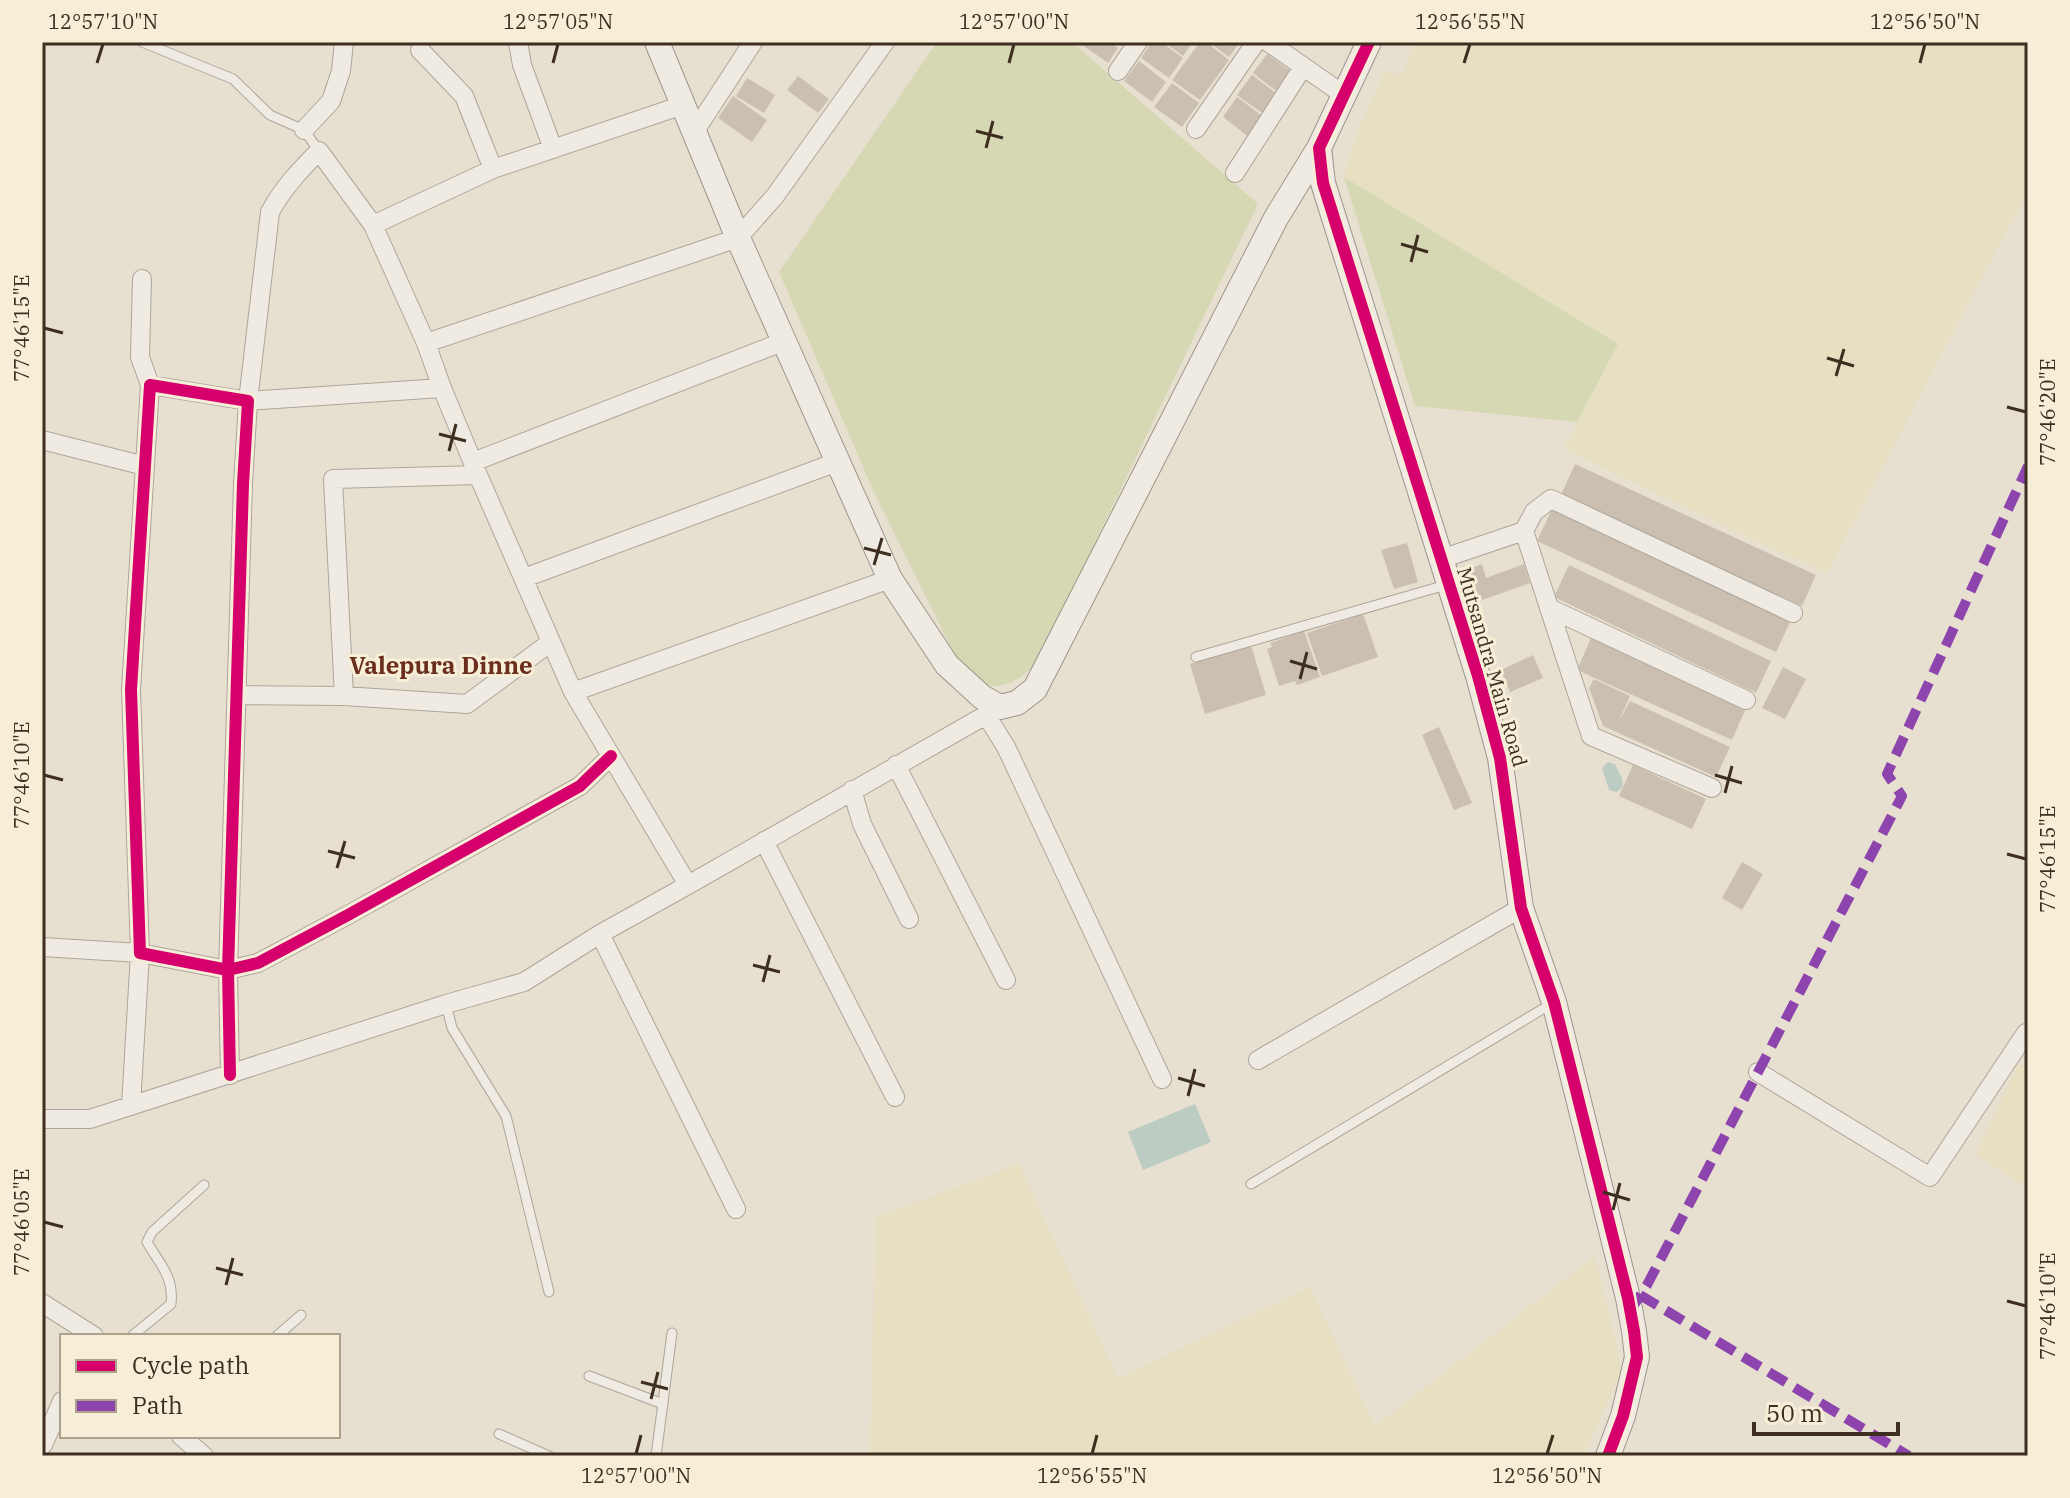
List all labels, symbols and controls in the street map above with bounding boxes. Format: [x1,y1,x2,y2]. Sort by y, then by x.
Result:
text: 12°57'10"N [48,8,158,35]
text: 12°57'05"N [503,8,613,35]
text: 12°57'00"N [959,8,1069,35]
text: 12°56'55"N [1415,8,1525,35]
text: 12°56'50"N [1870,8,1980,35]
text: 77°46'15"E [8,274,35,382]
text: 77°46'20"E [2034,358,2061,466]
street label: Mutsandra Main Road [1451,564,1534,770]
district label: Valepura Dinne [349,649,533,681]
text: 77°46'10"E [8,721,35,829]
text: 77°46'15"E [2034,805,2061,913]
text: 77°46'05"E [8,1168,35,1276]
text: 77°46'10"E [2034,1252,2061,1360]
legend [60,1334,340,1438]
text: Cycle path [132,1349,249,1381]
scale bar [1754,1386,1898,1436]
text: Path [132,1389,183,1421]
text: 50 m [1766,1397,1823,1429]
text: 12°57'00"N [581,1462,691,1489]
text: 12°56'55"N [1037,1462,1147,1489]
text: 12°56'50"N [1492,1462,1602,1489]

